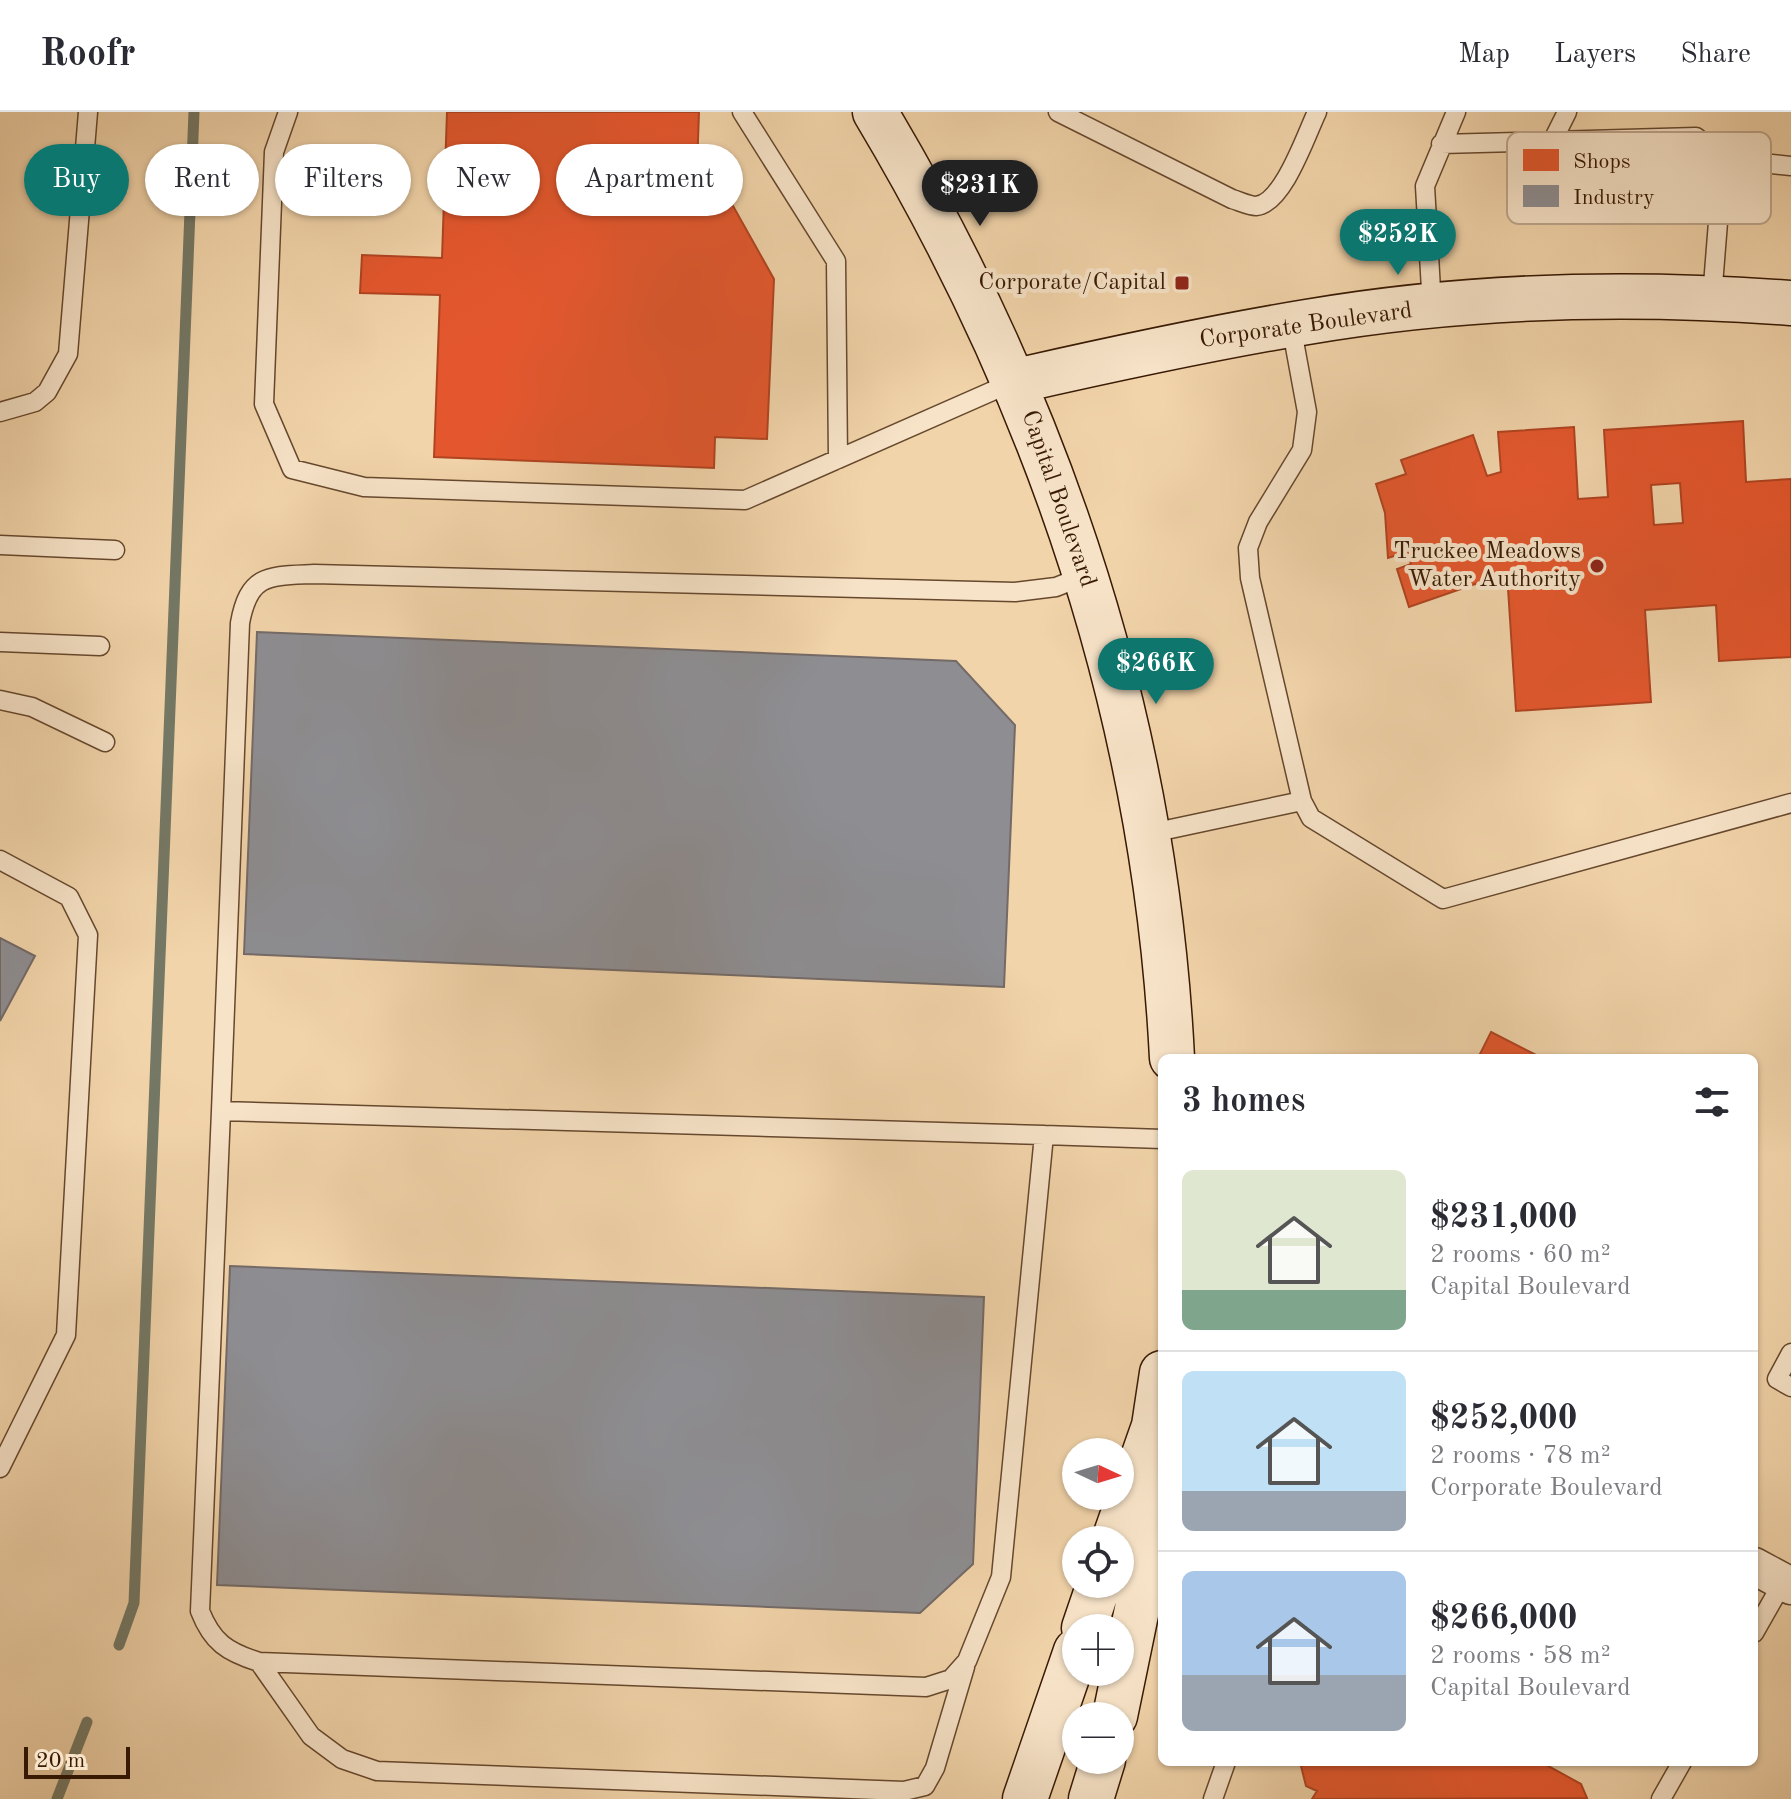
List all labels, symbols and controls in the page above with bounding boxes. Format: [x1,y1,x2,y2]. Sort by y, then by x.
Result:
text: Roofr [40,36,136,74]
text: Map [1458,41,1510,69]
text: Layers [1554,41,1636,69]
text: Share [1680,41,1751,69]
legend [1507,132,1771,224]
chip: Buy [24,144,129,216]
chip: Rent [145,144,259,216]
chip: Filters [275,144,411,216]
chip: New [427,144,540,216]
chip: Apartment [556,144,743,216]
text: Shops [1573,151,1630,173]
pin: $231K [924,160,1036,228]
text: $231K [940,173,1020,199]
text: Industry [1573,187,1655,209]
pin: $252K [1342,209,1454,277]
text: $252K [1358,222,1438,248]
place label: Corporate/Capital [978,271,1166,295]
marker: Corporate/Capital [1173,274,1191,292]
street label: Corporate Boulevard [1198,299,1414,353]
street label: Capital Boulevard [1016,407,1100,591]
place label: Truckee Meadows Water Authority [1393,540,1581,592]
marker: Truckee Meadows Water Authority [1588,557,1606,575]
pin: $266K [1100,638,1212,706]
text: $266K [1116,651,1196,677]
icon: filters [1690,1080,1734,1124]
text: 3 homes [1182,1085,1305,1119]
text: $231,000 [1430,1201,1578,1235]
icon: home [1246,1202,1342,1298]
text: 2 rooms · 60 m² [1430,1242,1611,1268]
text: Capital Boulevard [1430,1274,1631,1300]
text: $252,000 [1430,1402,1578,1436]
icon: home [1246,1403,1342,1499]
north arrow [1062,1438,1134,1510]
map controls [1062,1438,1134,1774]
text: 2 rooms · 78 m² [1430,1443,1611,1469]
text: Corporate Boulevard [1430,1475,1663,1501]
button: locate [1062,1526,1134,1598]
text: $266,000 [1430,1602,1578,1636]
icon: home [1246,1603,1342,1699]
button: + [1062,1614,1134,1686]
text: 2 rooms · 58 m² [1430,1643,1611,1669]
text: Capital Boulevard [1430,1675,1631,1701]
button: − [1062,1702,1134,1774]
scale bar [24,1743,130,1779]
text: 20 m [36,1750,85,1772]

